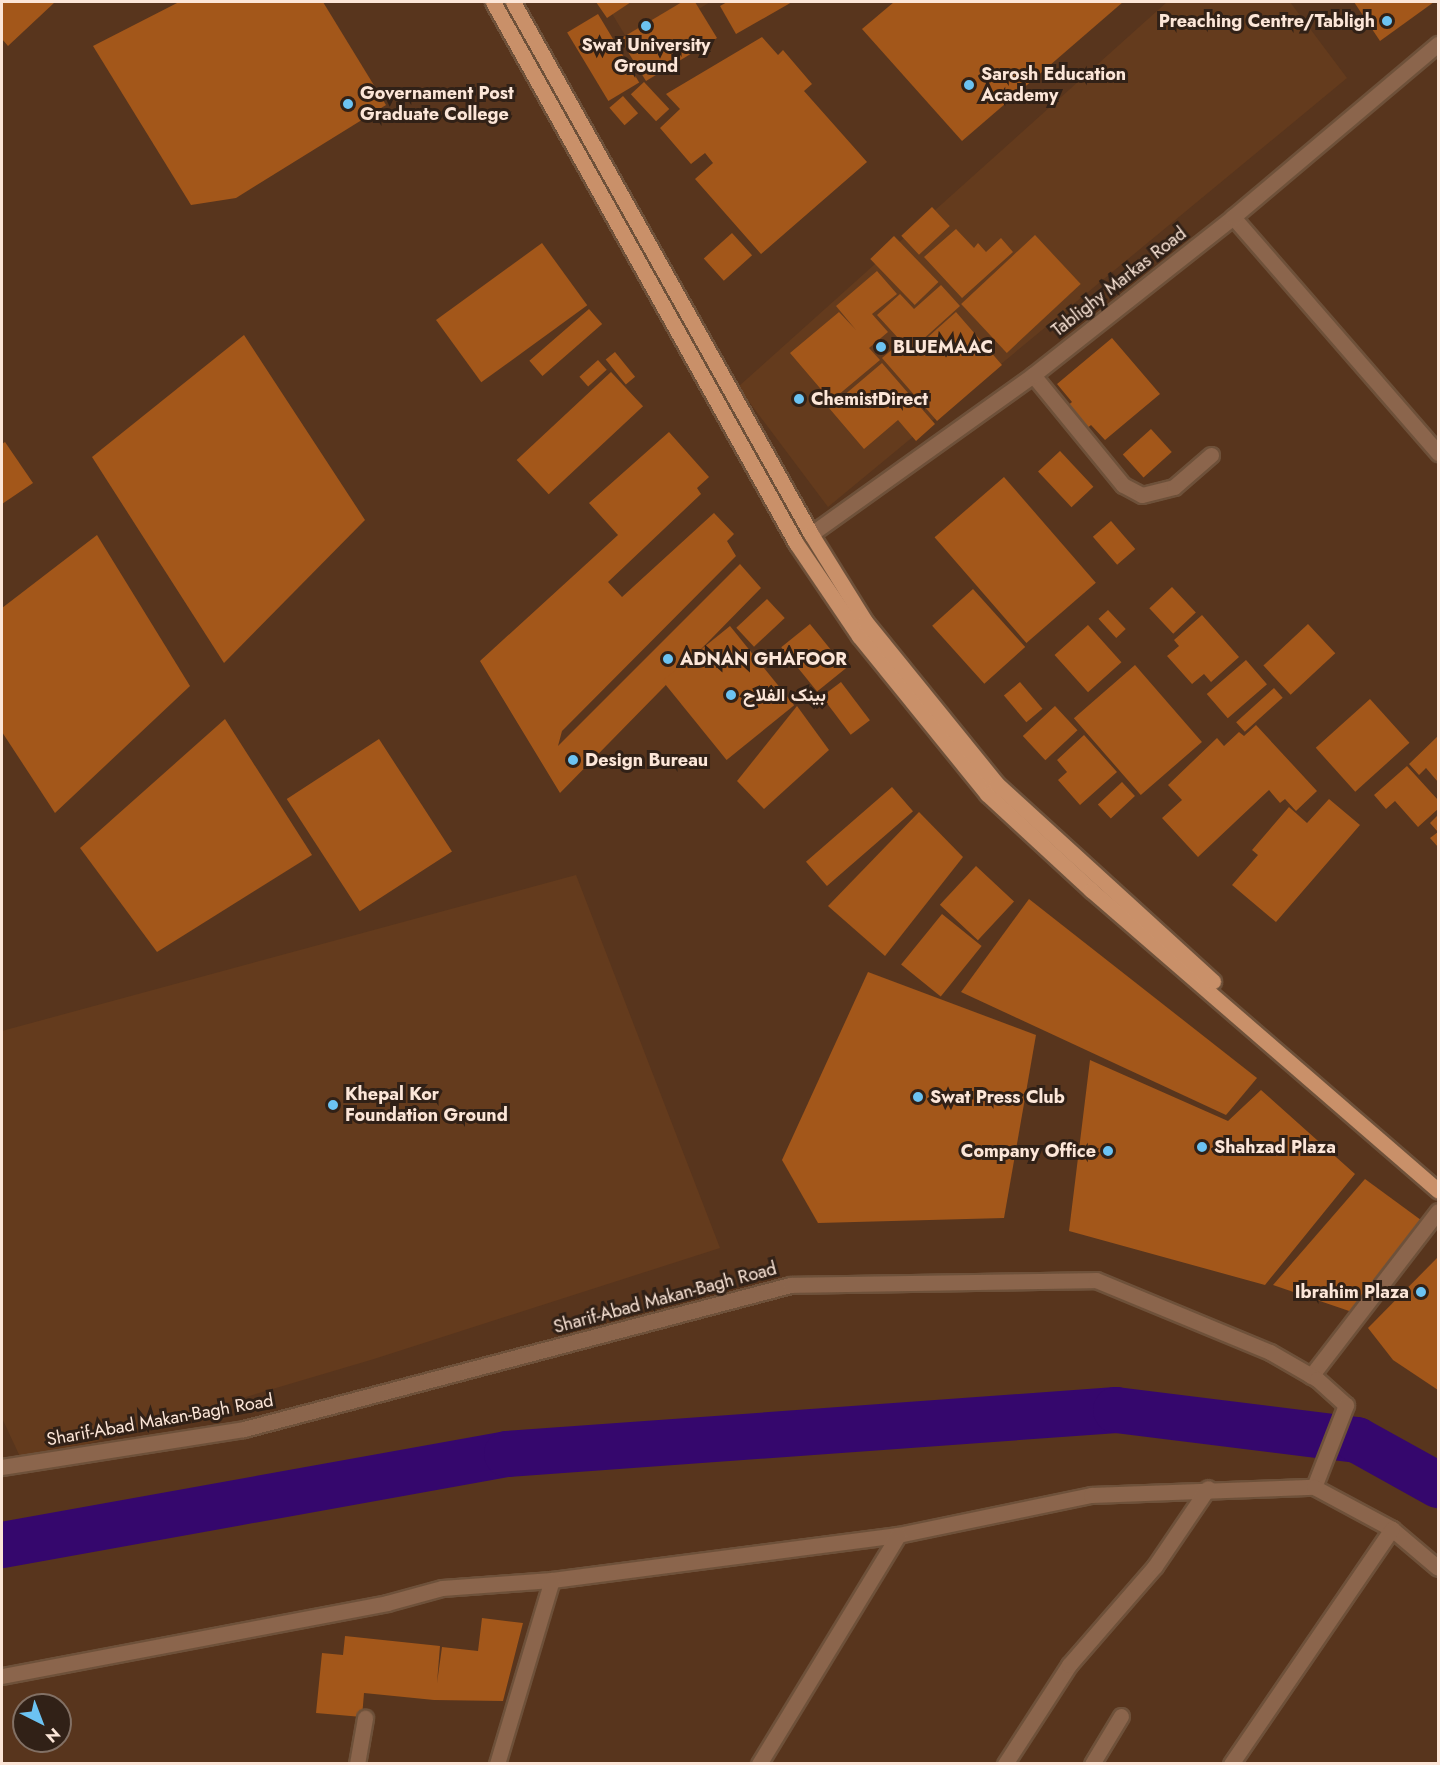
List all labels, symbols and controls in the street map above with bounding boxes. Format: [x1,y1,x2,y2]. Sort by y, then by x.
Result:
place label: Preaching Centre/Tabligh [1159,10,1375,32]
marker: Preaching Centre/Tabligh [1380,14,1394,28]
marker: Swat University Ground [639,19,653,33]
place label: Swat University Ground [582,35,710,78]
place label: Sarosh Education Academy [981,64,1126,106]
marker: Sarosh Education Academy [962,78,976,92]
place label: Governament Post Graduate College [360,83,514,125]
marker: Governament Post Graduate College [341,97,355,111]
street label: Tablighy Markas Road [1047,223,1191,341]
place label: BLUEMAAC [893,336,993,358]
marker: BLUEMAAC [874,340,888,354]
place label: ChemistDirect [811,388,928,410]
marker: ChemistDirect [792,392,806,406]
place label: ADNAN GHAFOOR [680,648,847,670]
marker: ADNAN GHAFOOR [661,652,675,666]
place label: بینک الفلاح [743,684,826,706]
marker: بینک الفلاح [724,688,738,702]
place label: Design Bureau [585,749,708,771]
marker: Design Bureau [566,753,580,767]
place label: Khepal Kor Foundation Ground [345,1084,508,1126]
place label: Swat Press Club [930,1086,1065,1108]
marker: Swat Press Club [911,1090,925,1104]
marker: Khepal Kor Foundation Ground [326,1098,340,1112]
place label: Shahzad Plaza [1214,1136,1336,1158]
place label: Company Office [961,1140,1096,1162]
marker: Shahzad Plaza [1195,1140,1209,1154]
marker: Company Office [1101,1144,1115,1158]
street label: Sharif-Abad Makan-Bagh Road [551,1258,779,1338]
place label: Ibrahim Plaza [1295,1281,1409,1303]
marker: Ibrahim Plaza [1414,1285,1428,1299]
street label: Sharif-Abad Makan-Bagh Road [45,1389,275,1451]
north arrow [12,1693,72,1753]
text: N [41,1722,65,1748]

